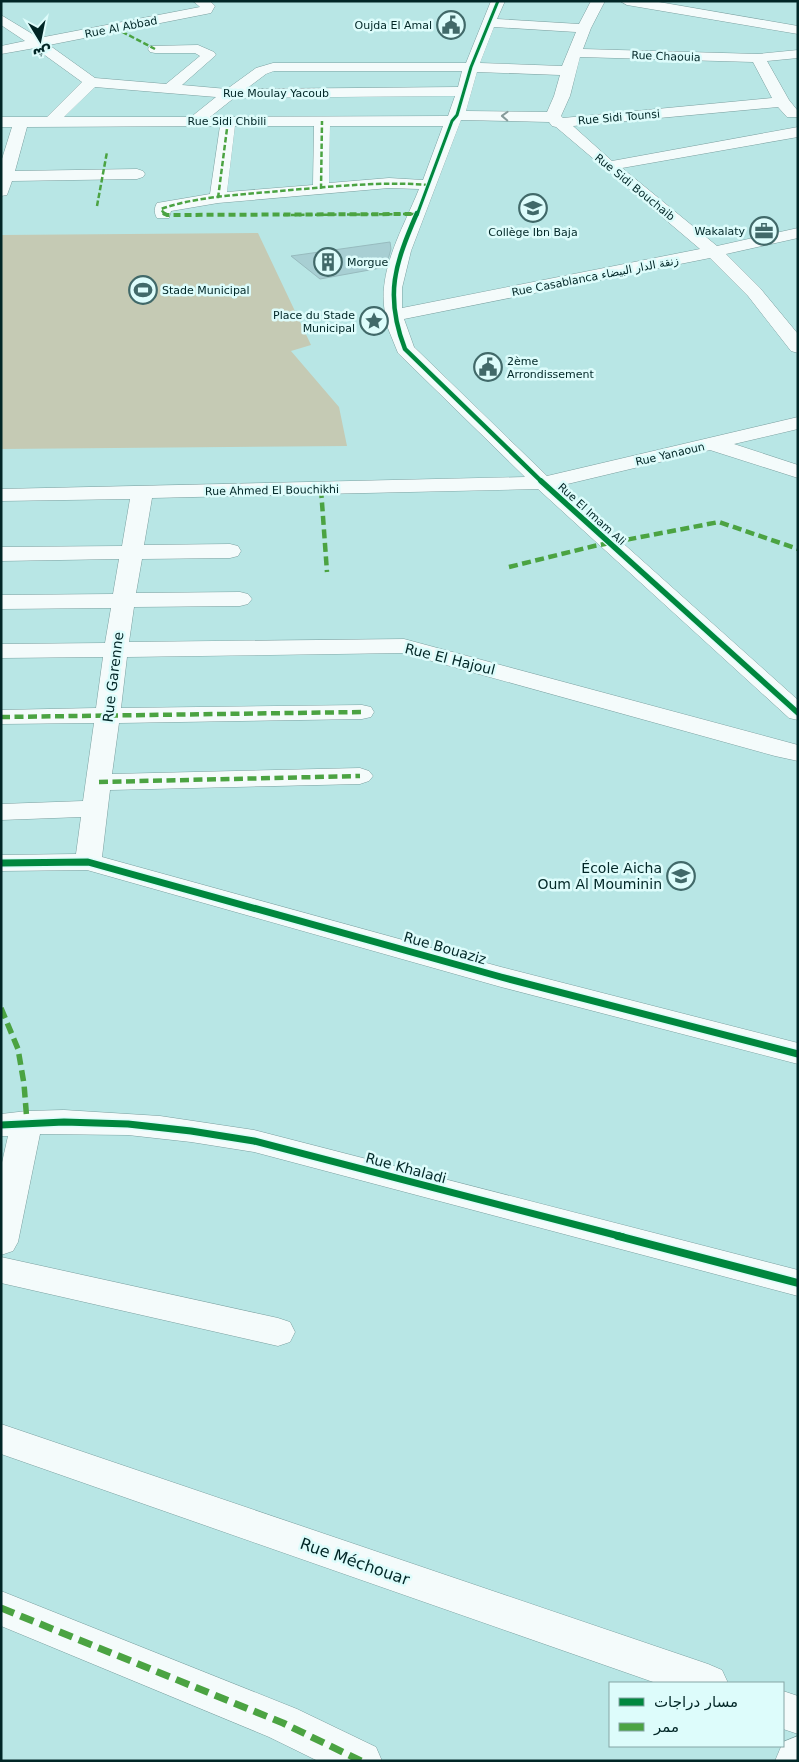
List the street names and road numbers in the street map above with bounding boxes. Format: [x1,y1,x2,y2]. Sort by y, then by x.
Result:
street label: Rue Al Abbad [84,14,159,41]
street label: Rue Chaouia [631,49,701,64]
street label: Rue Moulay Yacoub [223,87,329,100]
street label: Rue Sidi Tounsi [577,107,661,128]
street label: Rue Sidi Chbili [188,115,266,128]
street label: Rue Sidi Bouchaib [592,151,677,224]
street label: Rue Casablanca زنقة الدار البيضاء [511,254,680,299]
street label: Rue Yanaoun [634,440,706,469]
street label: Rue El Imam Ali [555,481,628,548]
street label: Rue Ahmed El Bouchikhi [205,483,339,498]
street label: Rue Garenne [100,631,126,723]
street label: Rue El Hajoul [403,640,497,678]
street label: Rue Bouaziz [402,929,488,967]
street label: Rue Khaladi [364,1150,448,1186]
street label: Rue Méchouar [298,1534,412,1589]

